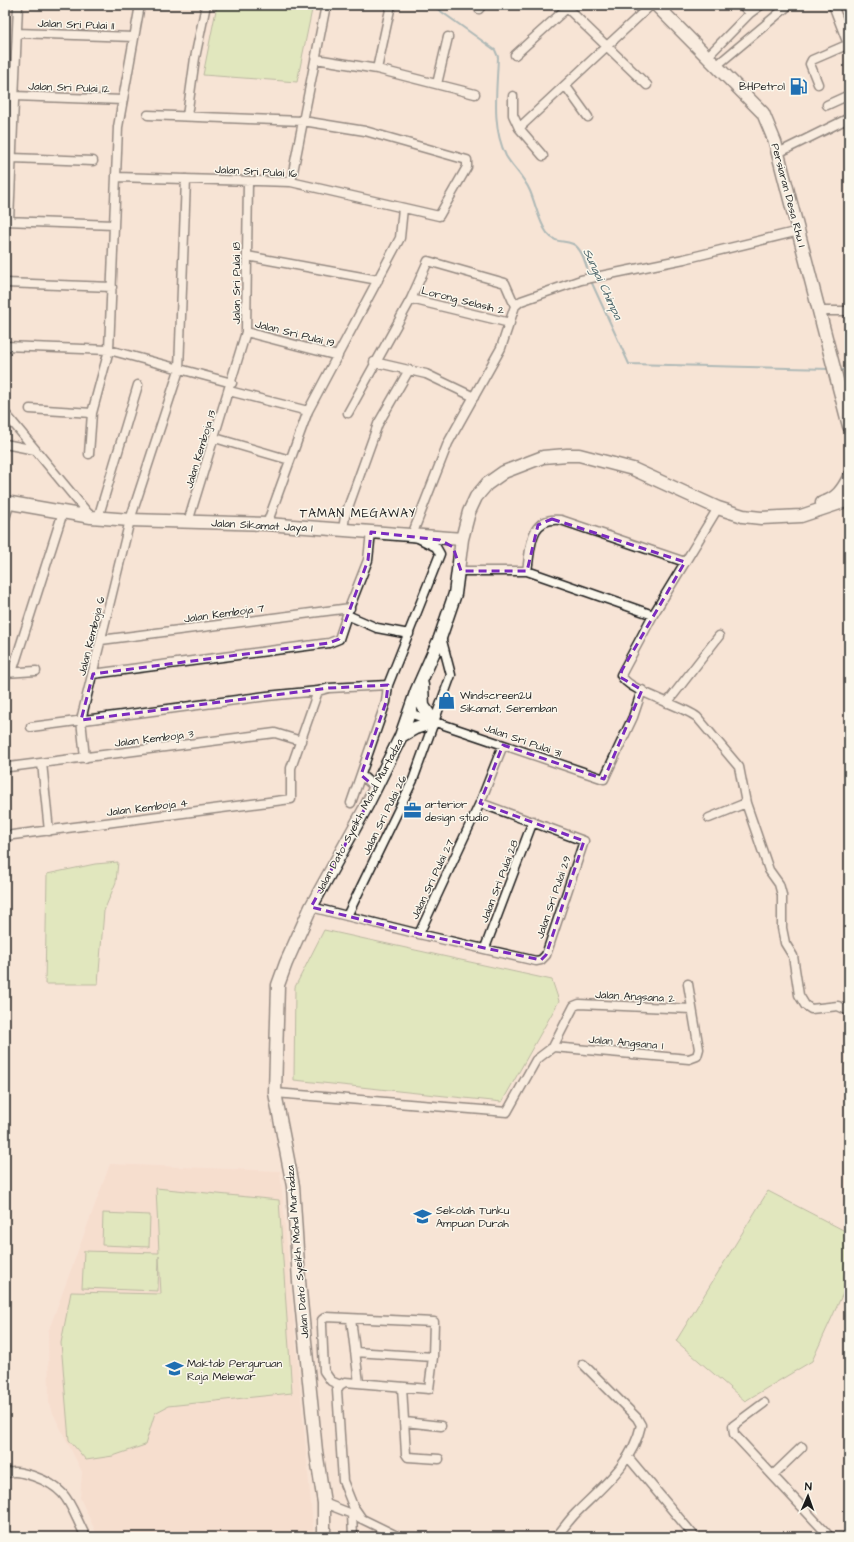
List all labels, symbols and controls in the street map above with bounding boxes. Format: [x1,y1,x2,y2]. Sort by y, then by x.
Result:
street label: Jalan Sri Pulai 11 [37,16,115,33]
fuel station icon: BHPetrol [788,76,808,96]
street label: Jalan Sri Pulai 12 [28,79,111,96]
place label: BHPetrol [739,79,785,94]
street label: Persiaran Desa Rhu 1 [767,142,810,249]
street label: Jalan Sri Pulai 16 [215,162,297,181]
street label: Jalan Sri Pulai 18 [229,242,244,324]
water label: Sungai Chimpa [578,246,627,324]
street label: Lorong Selasih 2 [419,283,507,319]
street label: Jalan Sri Pulai 19 [254,316,336,351]
street label: Jalan Kemboja 13 [181,408,220,490]
district label: TAMAN MEGAWAY [300,505,416,522]
street label: Jalan Sikamat Jaya 1 [211,515,314,537]
street label: Jalan Kemboja 6 [74,595,109,677]
street label: Jalan Kemboja 7 [183,600,265,627]
place label: Windscreen2U Sikamat, Seremban [460,688,557,716]
shop icon: Windscreen2U Sikamat, Seremban [437,691,457,711]
street label: Jalan Sri Pulai 31 [482,720,564,761]
street label: Jalan Kemboja 3 [114,726,195,751]
street label: Jalan Dato' Syeikh Mohd Murtadza [312,736,408,897]
street label: Jalan Sri Pulai 26 [359,773,410,858]
street label: Jalan Kemboja 4 [106,795,189,820]
place label: arterior design studio [425,797,489,826]
office icon: arterior design studio [402,800,422,820]
street label: Jalan Sri Pulai 27 [407,836,458,922]
street label: Jalan Sri Pulai 28 [477,838,522,925]
street label: Jalan Sri Pulai 29 [532,854,575,940]
street label: Jalan Angsana 2 [595,987,676,1007]
street label: Jalan Angsana 1 [588,1032,664,1054]
street label: Jalan Dato' Syeikh Mohd Murtadza [282,1164,314,1339]
place label: Sekolah Tunku Ampuan Durah [436,1203,510,1231]
school or university icon: Sekolah Tunku Ampuan Durah [413,1206,433,1226]
place label: Maktab Perguruan Raja Melewar [187,1356,283,1384]
school or university icon: Maktab Perguruan Raja Melewar [164,1359,184,1379]
north arrow [788,1476,828,1516]
text: N [805,1479,812,1494]

